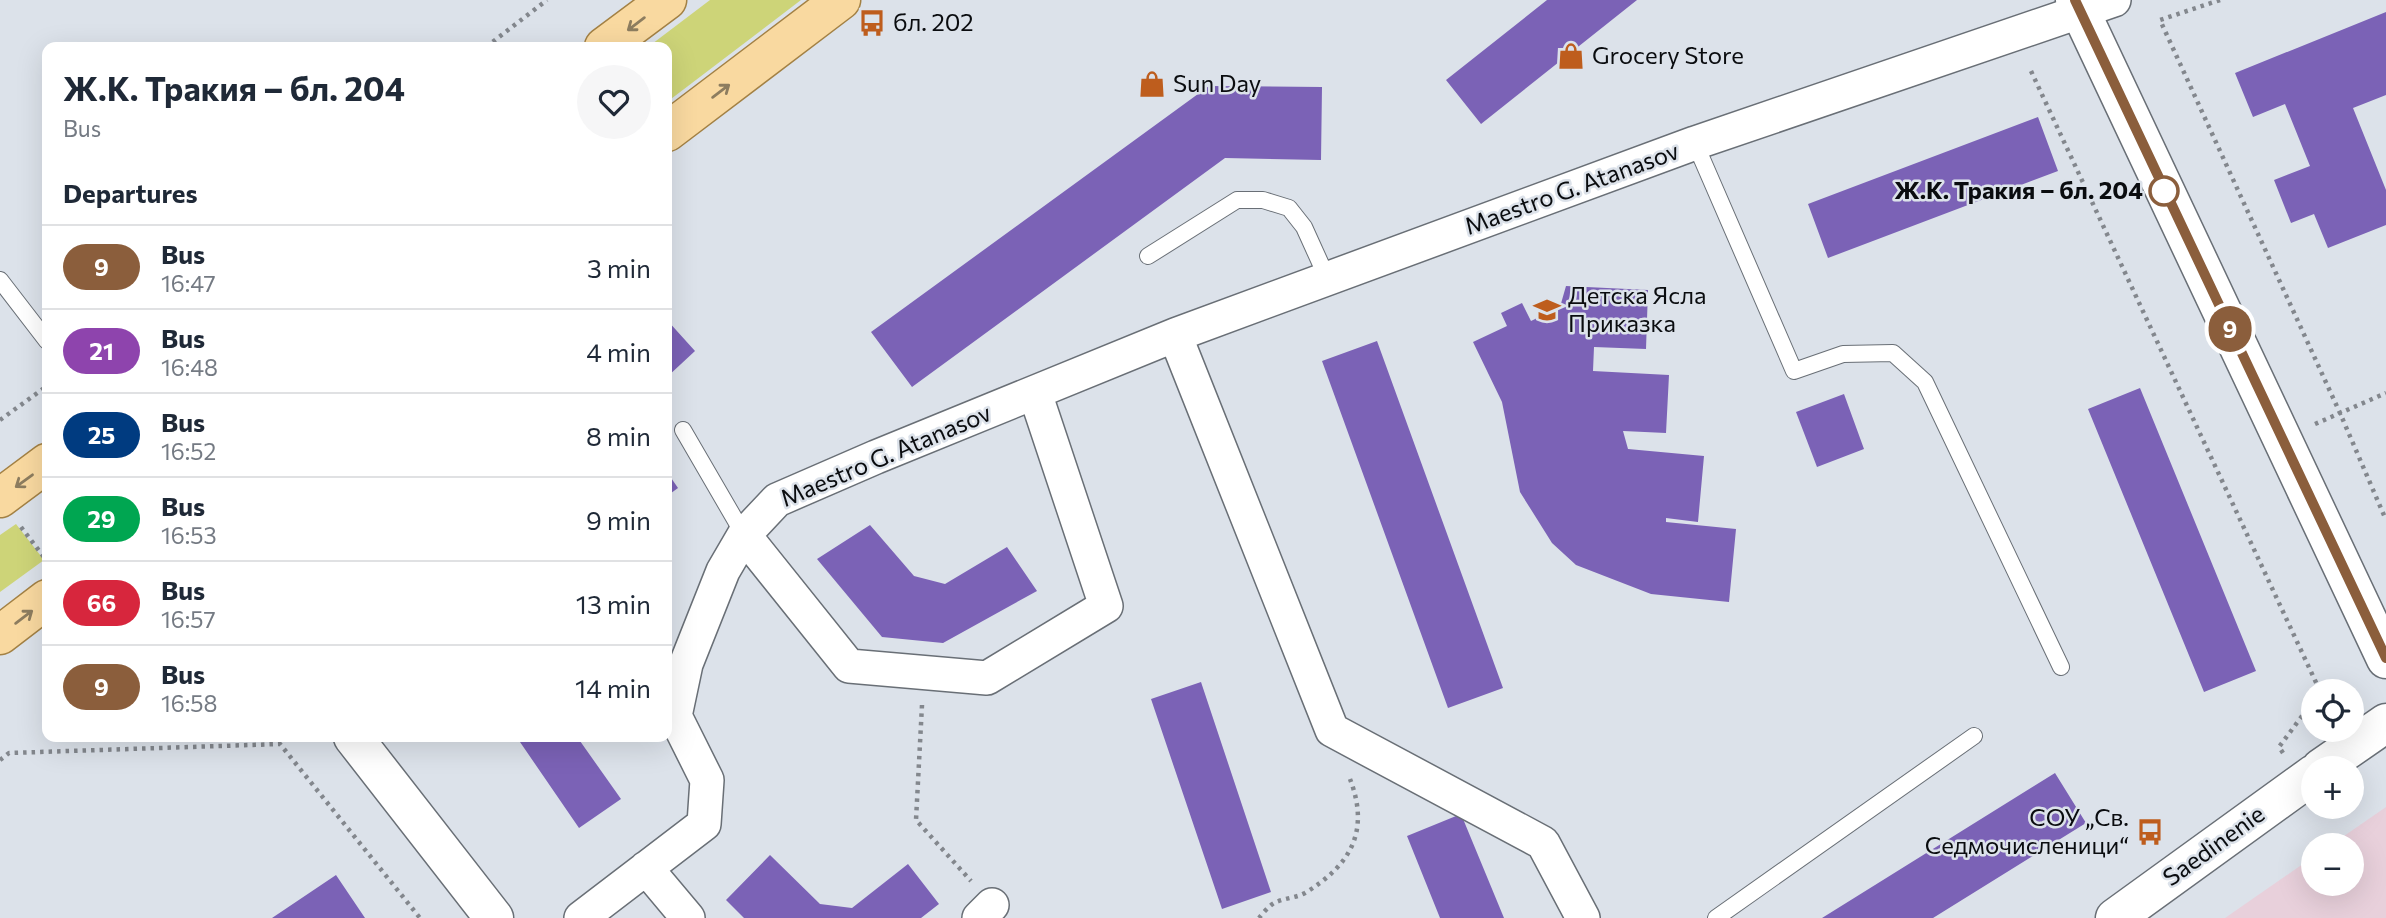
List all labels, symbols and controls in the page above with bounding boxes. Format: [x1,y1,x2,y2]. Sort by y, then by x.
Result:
place label: бл. 202 [893,7,974,36]
bus stop icon: бл. 202 [857,8,887,38]
one-way arrow [627,16,645,31]
place label: Grocery Store [1592,40,1744,69]
shop icon: Grocery Store [1556,41,1586,71]
button: heart [577,65,651,139]
text: Ж.К. Тракия – бл. 204 [63,67,405,108]
place label: Sun Day [1173,68,1261,97]
shop icon: Sun Day [1137,69,1167,99]
one-way arrow [711,83,730,98]
text: Bus [63,114,101,142]
street label: Maestro G. Atanasov [1460,135,1683,240]
place label: Ж.К. Тракия – бл. 204 [1894,175,2143,204]
marker: Ж.К. Тракия – бл. 204 [2149,176,2179,206]
text: Departures [63,177,198,208]
text: Bus [161,238,205,269]
text: 9 [94,252,109,281]
text: 3 min [587,252,651,283]
text: 16:47 [161,269,216,297]
place label: Детска Ясла Приказка [1568,280,1707,337]
school or university icon: Детска Ясла Приказка [1532,295,1562,325]
line badge: 9 [2207,306,2253,352]
text: 9 [2223,314,2237,343]
text: Bus [161,322,205,353]
text: 21 [89,336,114,365]
text: 4 min [586,336,651,367]
text: 16:48 [161,353,218,381]
street label: Maestro G. Atanasov [776,397,995,512]
text: Bus [161,406,205,437]
text: 25 [88,420,115,449]
text: 8 min [586,420,651,451]
text: 16:52 [161,437,216,465]
one-way arrow [15,473,33,488]
text: Bus [161,490,205,521]
text: 29 [87,504,116,533]
text: 9 min [586,504,651,535]
text: 16:53 [161,521,217,549]
text: Bus [161,574,205,605]
text: 66 [87,588,116,617]
text: 13 min [576,588,651,619]
text: 16:57 [161,605,216,633]
one-way arrow [14,610,33,625]
text: Bus [161,658,205,689]
text: 9 [94,672,109,701]
text: 14 min [575,672,651,703]
map controls [2301,679,2364,896]
button: locate [2301,679,2364,742]
text: 16:58 [161,689,217,717]
button: + [2301,756,2364,819]
street label: Saedinenie [2157,798,2269,891]
place label: СОУ „Св. Седмочисленици“ [1925,802,2129,859]
bus stop icon: СОУ „Св. Седмочисленици“ [2135,817,2165,847]
button: − [2301,833,2364,896]

